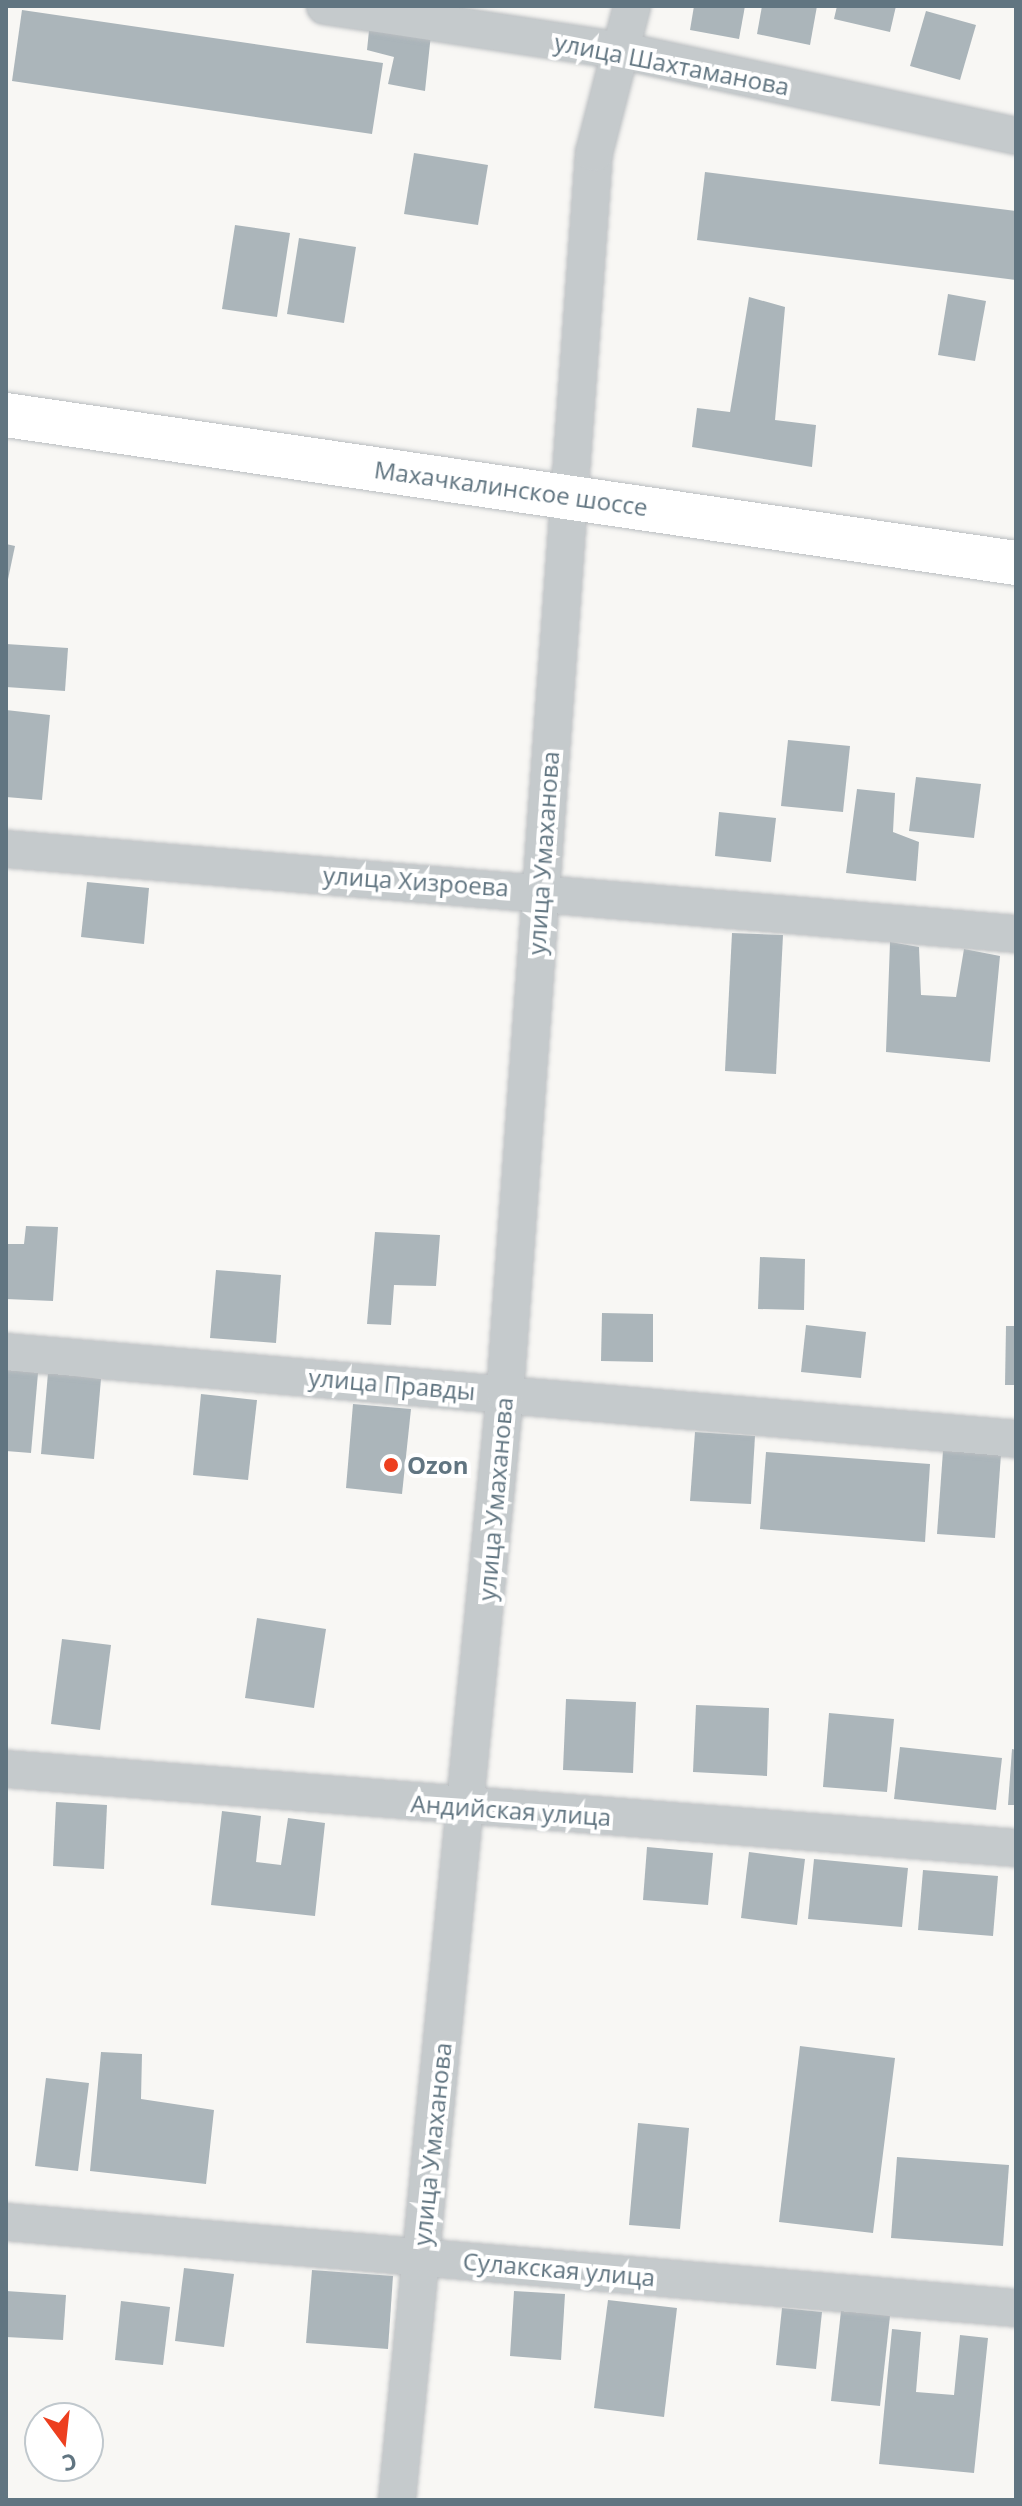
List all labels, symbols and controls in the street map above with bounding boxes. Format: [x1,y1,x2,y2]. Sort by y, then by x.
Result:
street label: улица Шахтаманова [552,27,792,101]
street label: Махачкалинское шоссе [373,455,649,521]
street label: улица Умаханова [522,750,564,956]
street label: улица Хизроева [322,860,510,902]
street label: улица Правды [308,1362,476,1406]
street label: улица Умаханова [472,1396,518,1602]
place label: Ozon [407,1451,468,1479]
marker: Ozon [382,1456,400,1474]
street label: Андийская улица [410,1789,612,1831]
street label: улица Умаханова [407,2041,457,2247]
street label: Сулакская улица [462,2246,656,2292]
north arrow [24,2402,104,2482]
text: С [59,2447,80,2480]

